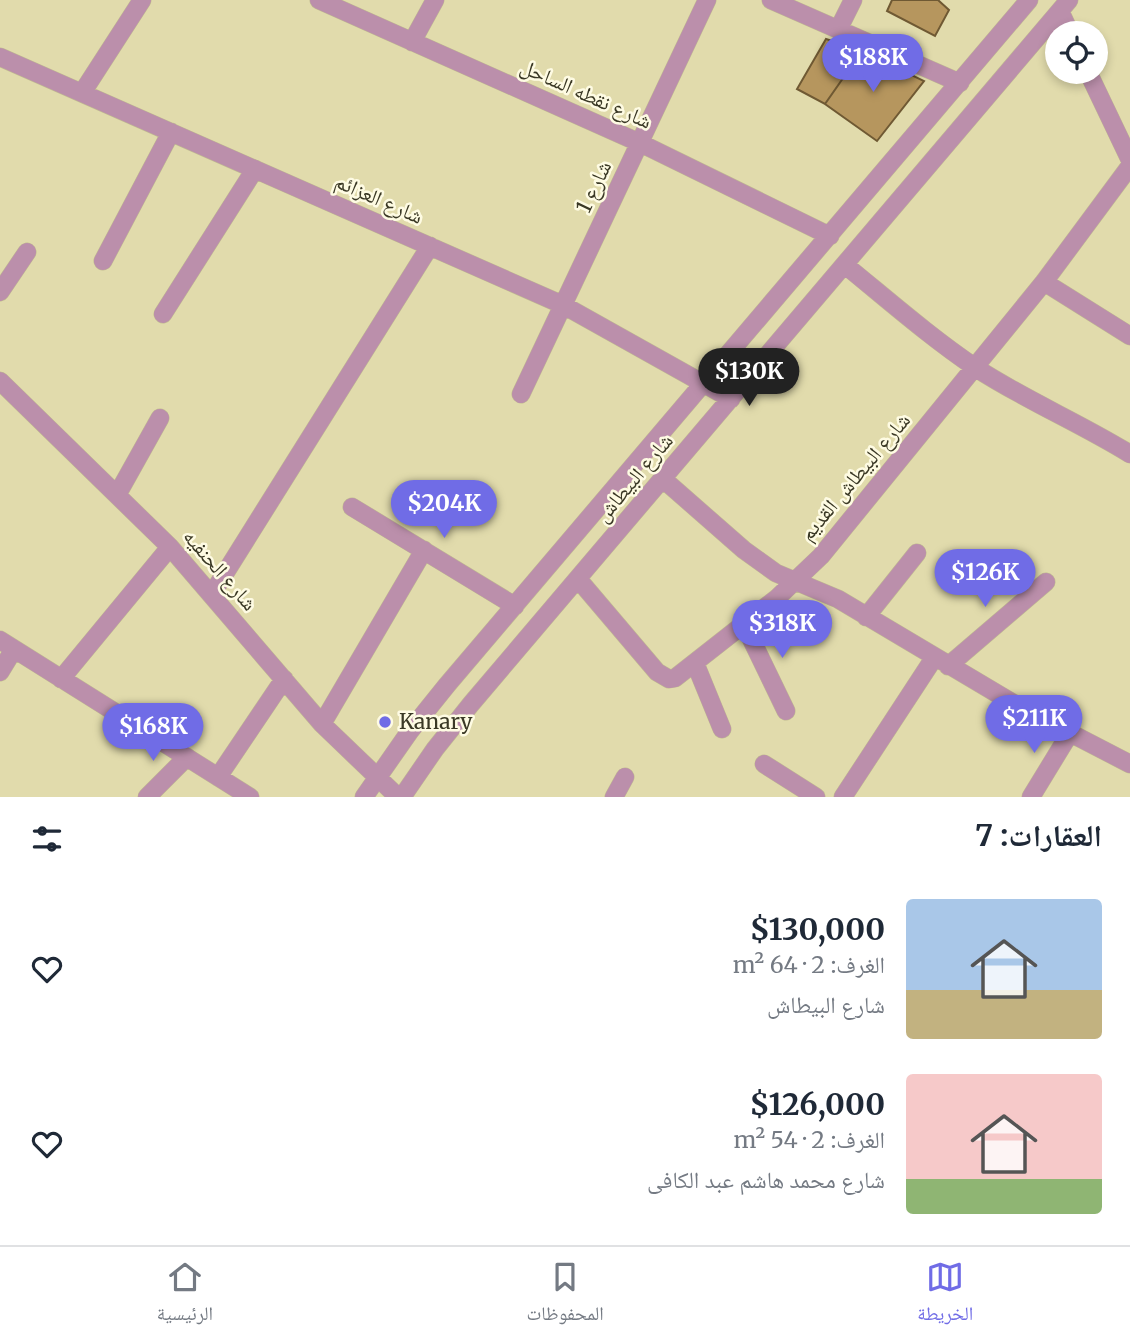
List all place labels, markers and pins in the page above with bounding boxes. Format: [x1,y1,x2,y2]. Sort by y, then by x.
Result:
pin: $188K [824,34,922,94]
pin: $130K [700,348,798,408]
pin: $204K [395,480,493,540]
pin: $126K [936,550,1034,609]
pin: $318K [733,600,831,660]
pin: $211K [985,696,1083,755]
pin: $168K [104,704,202,763]
place label: Kanary [399,708,473,735]
marker: Kanary [377,714,393,730]

